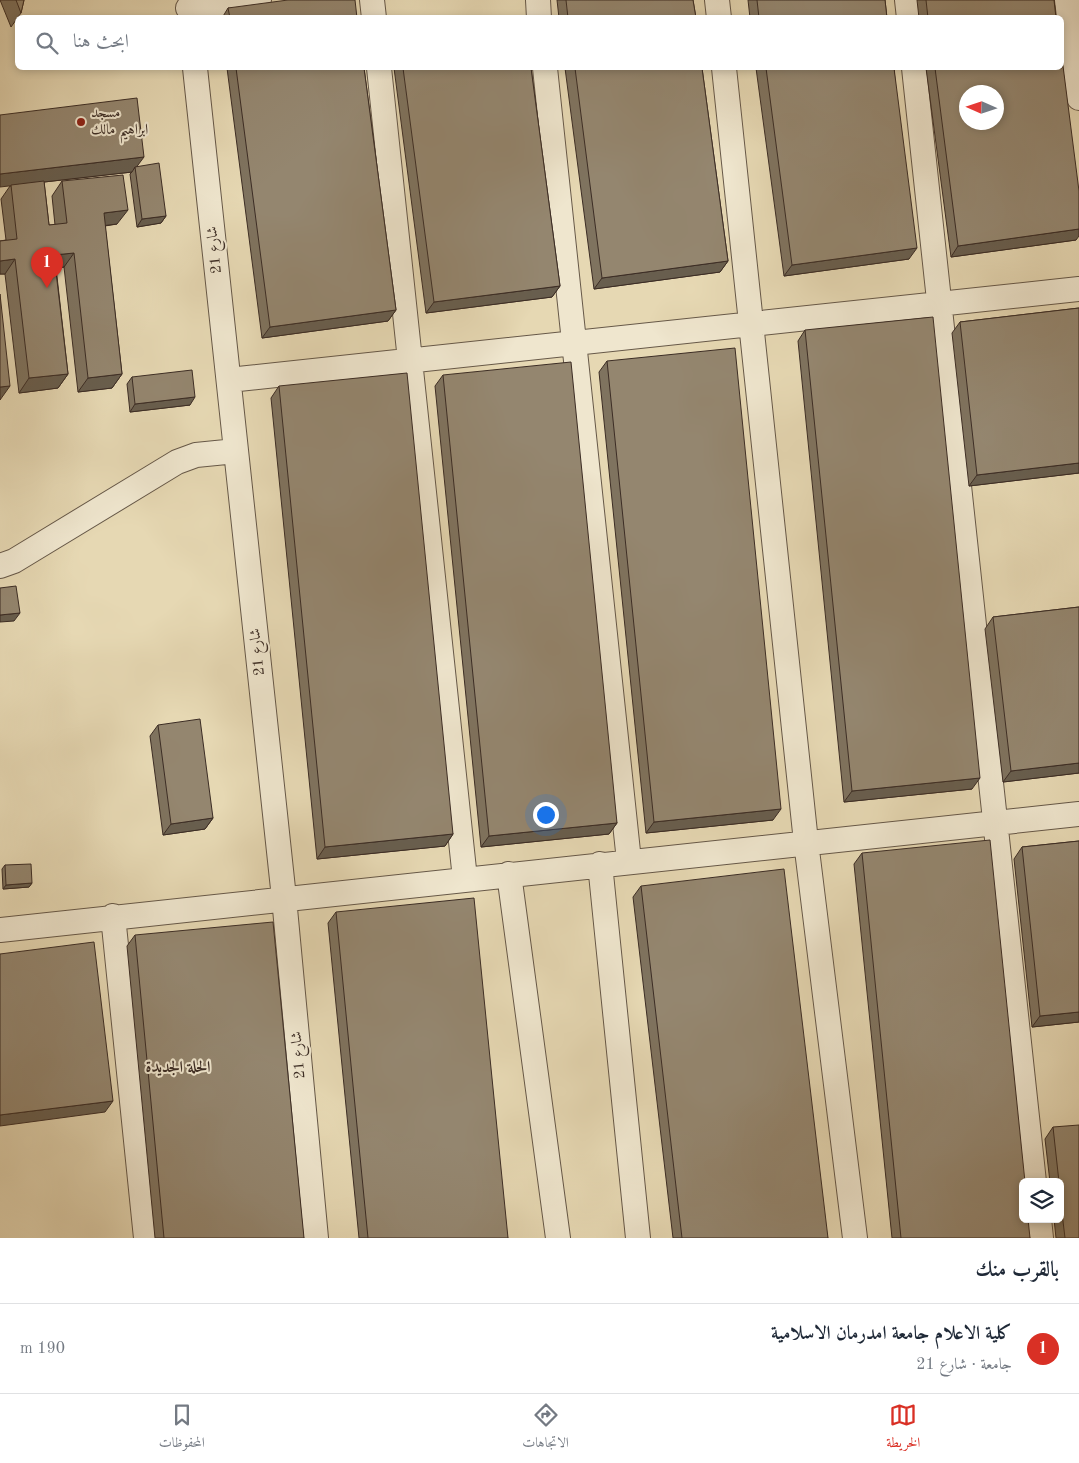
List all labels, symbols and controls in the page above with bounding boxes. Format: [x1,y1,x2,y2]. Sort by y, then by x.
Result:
search box [15,15,1064,70]
icon: search [33,29,61,57]
text: ابحث هنا [73,33,129,52]
north arrow [959,85,1004,130]
place label: مسجد ابراهيم مالك [91,106,148,144]
marker: مسجد ابراهيم مالك [75,116,87,128]
street label: شارع 21 [205,225,229,274]
pin: 1 [31,247,63,288]
street label: شارع 21 [248,627,272,676]
your location [533,802,559,828]
street label: شارع 21 [289,1030,313,1079]
district label: الحلة الجديدة [146,1060,210,1076]
map controls [1019,1178,1064,1223]
button: layers [1019,1178,1064,1223]
text: بالقرب منك [976,1260,1059,1281]
text: كلية الاعلام جامعة امدرمان الاسلامية [771,1325,1012,1344]
text: 190 m [20,1341,65,1357]
text: 1 [1038,1341,1048,1357]
text: جامعة · شارع 21 [916,1357,1012,1373]
tab: المحفوظات [159,1401,205,1456]
tab: الاتجاهات [522,1401,569,1456]
tab: الخريطة [886,1401,920,1456]

